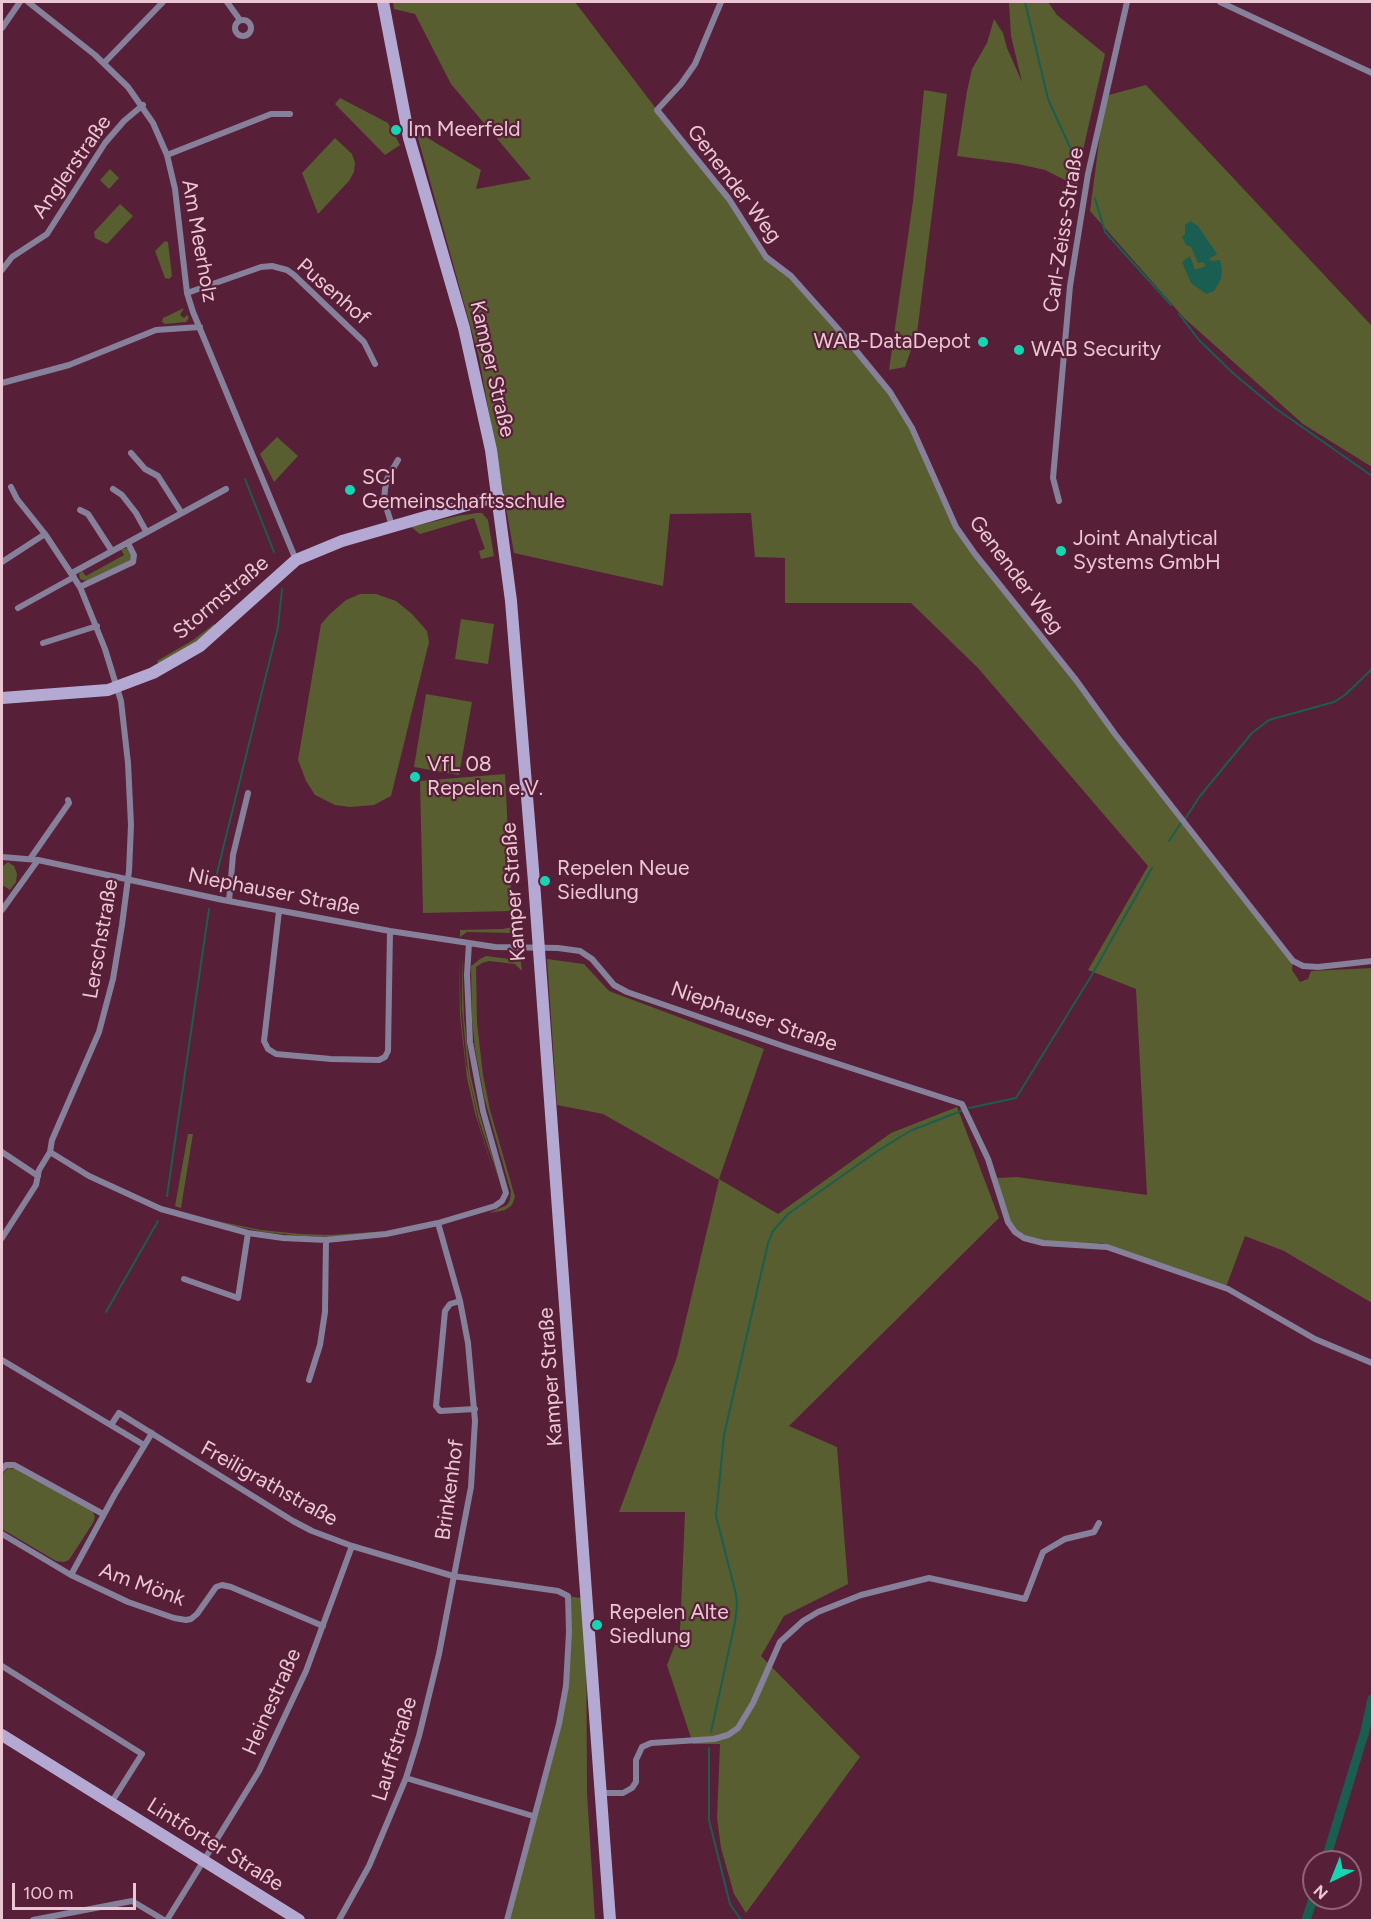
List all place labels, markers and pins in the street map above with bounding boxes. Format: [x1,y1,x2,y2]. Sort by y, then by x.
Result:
place label: Im Meerfeld [408,117,521,143]
marker: Im Meerfeld [389,123,403,137]
place label: WAB-DataDepot [814,329,971,355]
marker: WAB-DataDepot [976,335,990,349]
place label: WAB Security [1031,337,1161,363]
marker: WAB Security [1012,343,1026,357]
place label: SCI Gemeinschaftsschule [362,465,565,515]
marker: SCI Gemeinschaftsschule [343,483,357,497]
place label: Joint Analytical Systems GmbH [1073,526,1221,576]
marker: Joint Analytical Systems GmbH [1054,544,1068,558]
place label: VfL 08 Repelen e.V. [427,752,543,802]
marker: VfL 08 Repelen e.V. [408,770,422,784]
place label: Repelen Neue Siedlung [557,856,689,906]
marker: Repelen Neue Siedlung [538,874,552,888]
place label: Repelen Alte Siedlung [609,1600,729,1650]
marker: Repelen Alte Siedlung [590,1618,604,1632]

